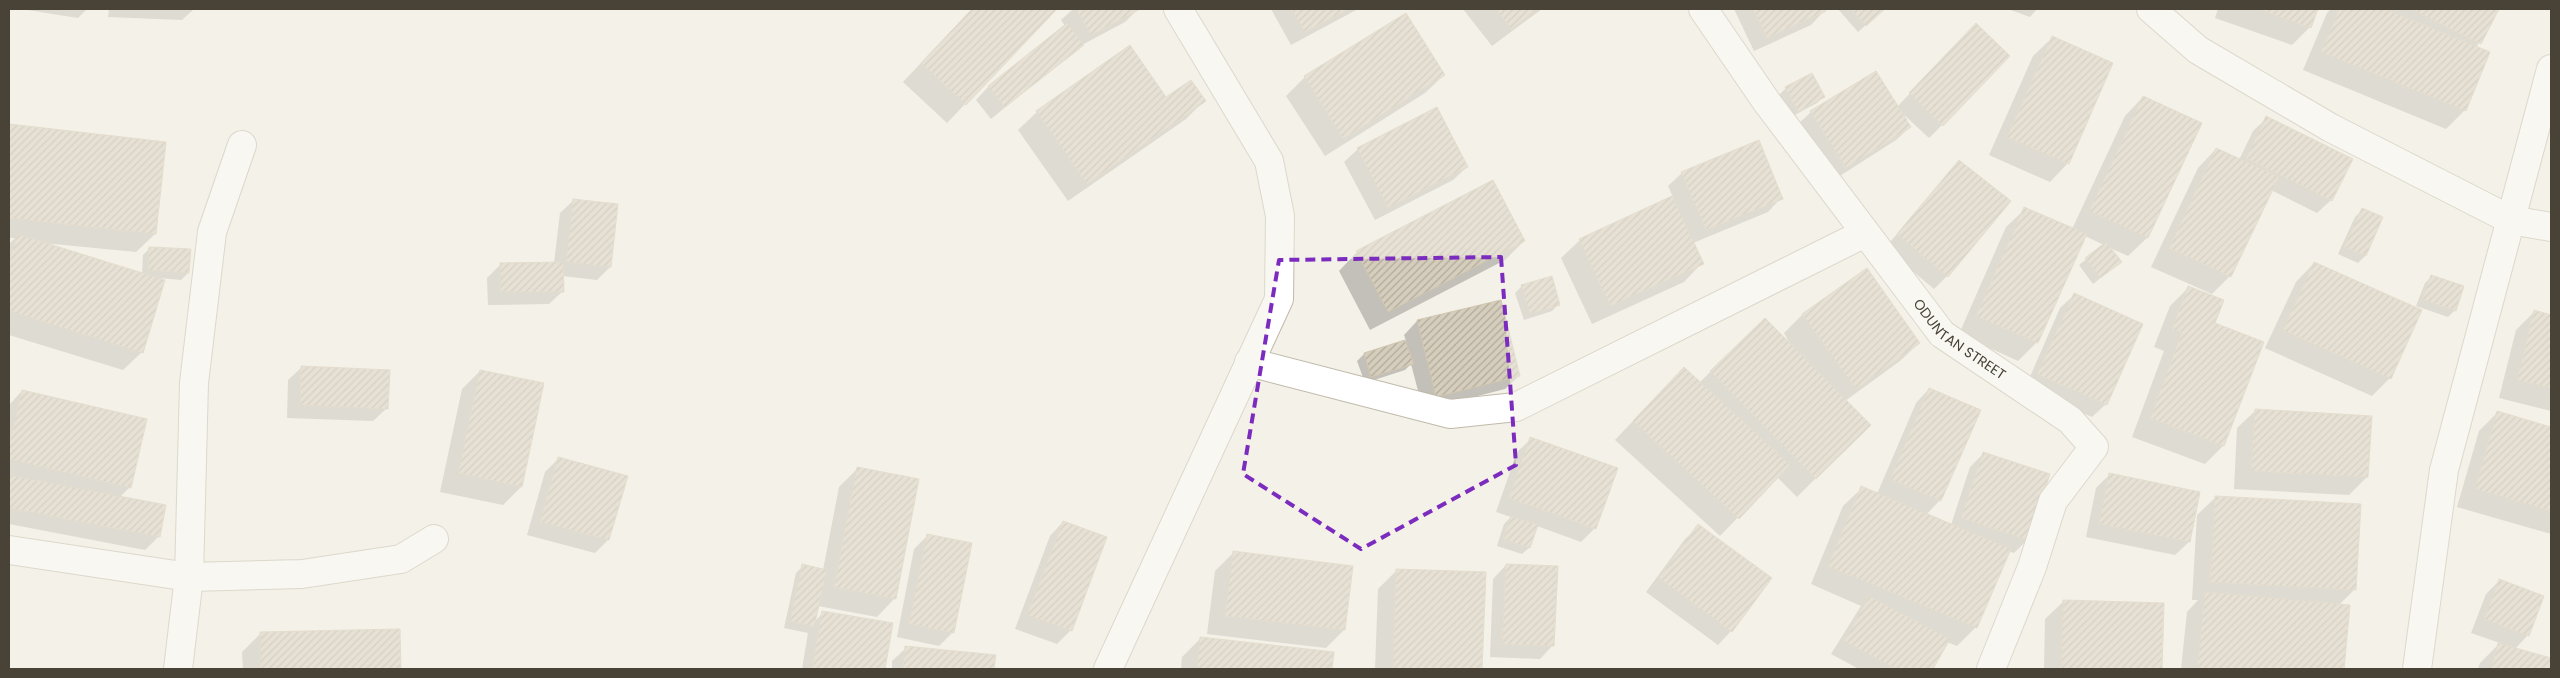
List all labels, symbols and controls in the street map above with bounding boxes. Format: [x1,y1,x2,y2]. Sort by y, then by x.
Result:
street label: ODUNTAN STREET [1909,294,2010,384]

